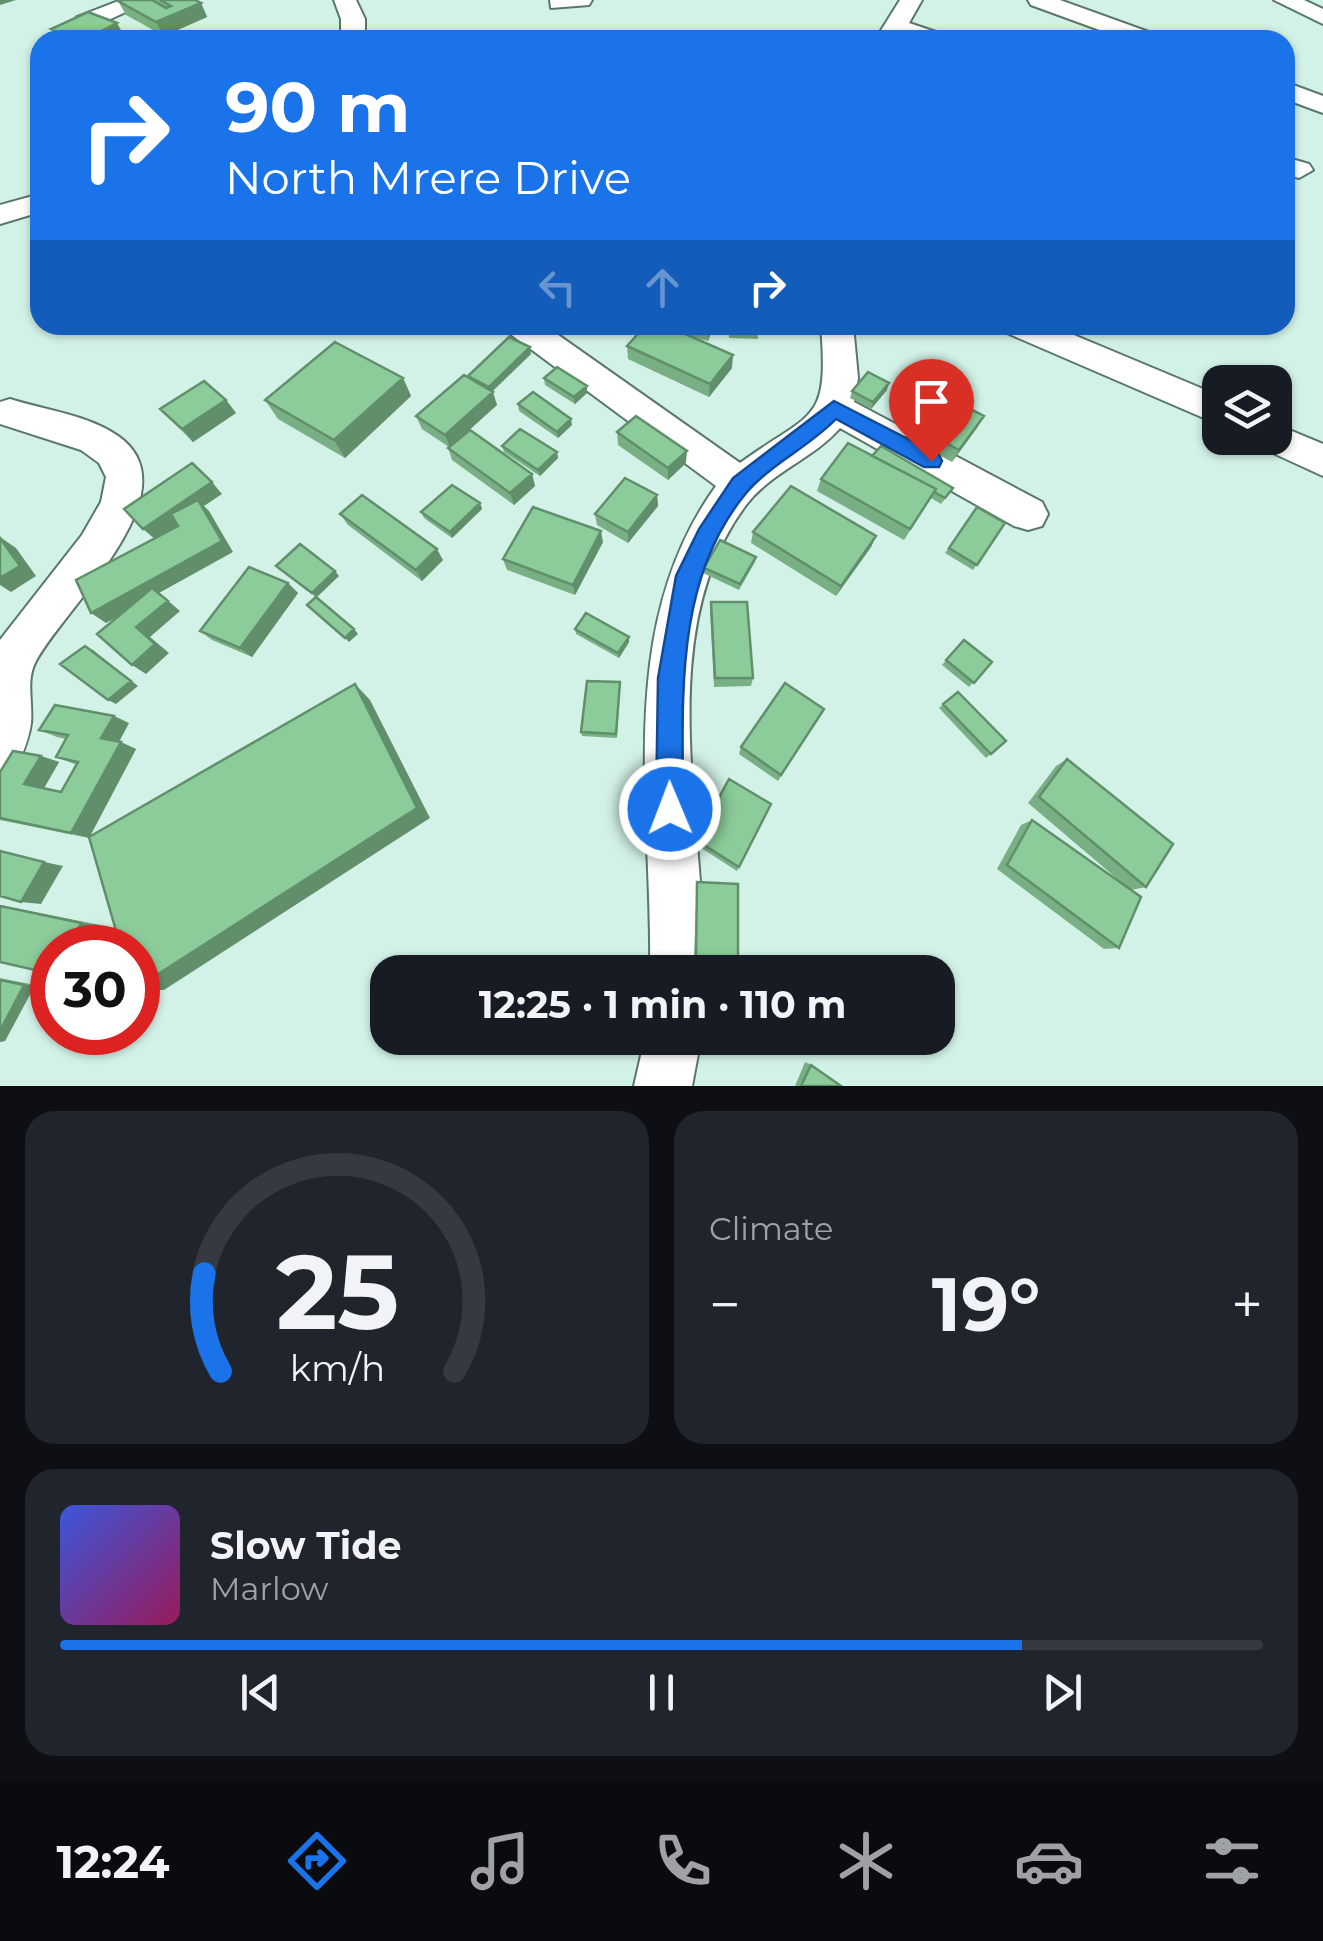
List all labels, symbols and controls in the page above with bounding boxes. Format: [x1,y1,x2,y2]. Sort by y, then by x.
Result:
text: 90 m [225,64,410,150]
icon: right [60,70,190,200]
text: North Mrere Drive [225,150,631,205]
icon: left [530,260,585,315]
icon: ahead [635,260,690,315]
icon: right [740,260,795,315]
pin [889,359,974,462]
map controls [1202,365,1292,455]
button: layers [1202,365,1292,455]
icon: arrive [904,374,959,429]
position arrow [618,757,722,861]
speed limit sign: 30 [30,925,160,1055]
text: 12:25 · 1 min · 110 m [479,981,846,1028]
text: Climate [709,1209,833,1248]
text: 25 [275,1228,399,1355]
text: 19° [932,1258,1040,1350]
text: − [709,1271,741,1338]
text: + [1231,1271,1263,1338]
text: km/h [289,1346,385,1390]
text: Slow Tide [210,1522,402,1569]
text: Marlow [210,1569,328,1608]
icon: previous [233,1665,288,1720]
icon: pause [634,1665,689,1720]
icon: next [1035,1665,1090,1720]
icon: directions [282,1826,352,1896]
icon: music [465,1826,535,1896]
icon: phone [648,1826,718,1896]
icon: climate [831,1826,901,1896]
icon: car [1014,1826,1084,1896]
icon: filters [1197,1826,1267,1896]
text: 12:24 [56,1834,170,1889]

